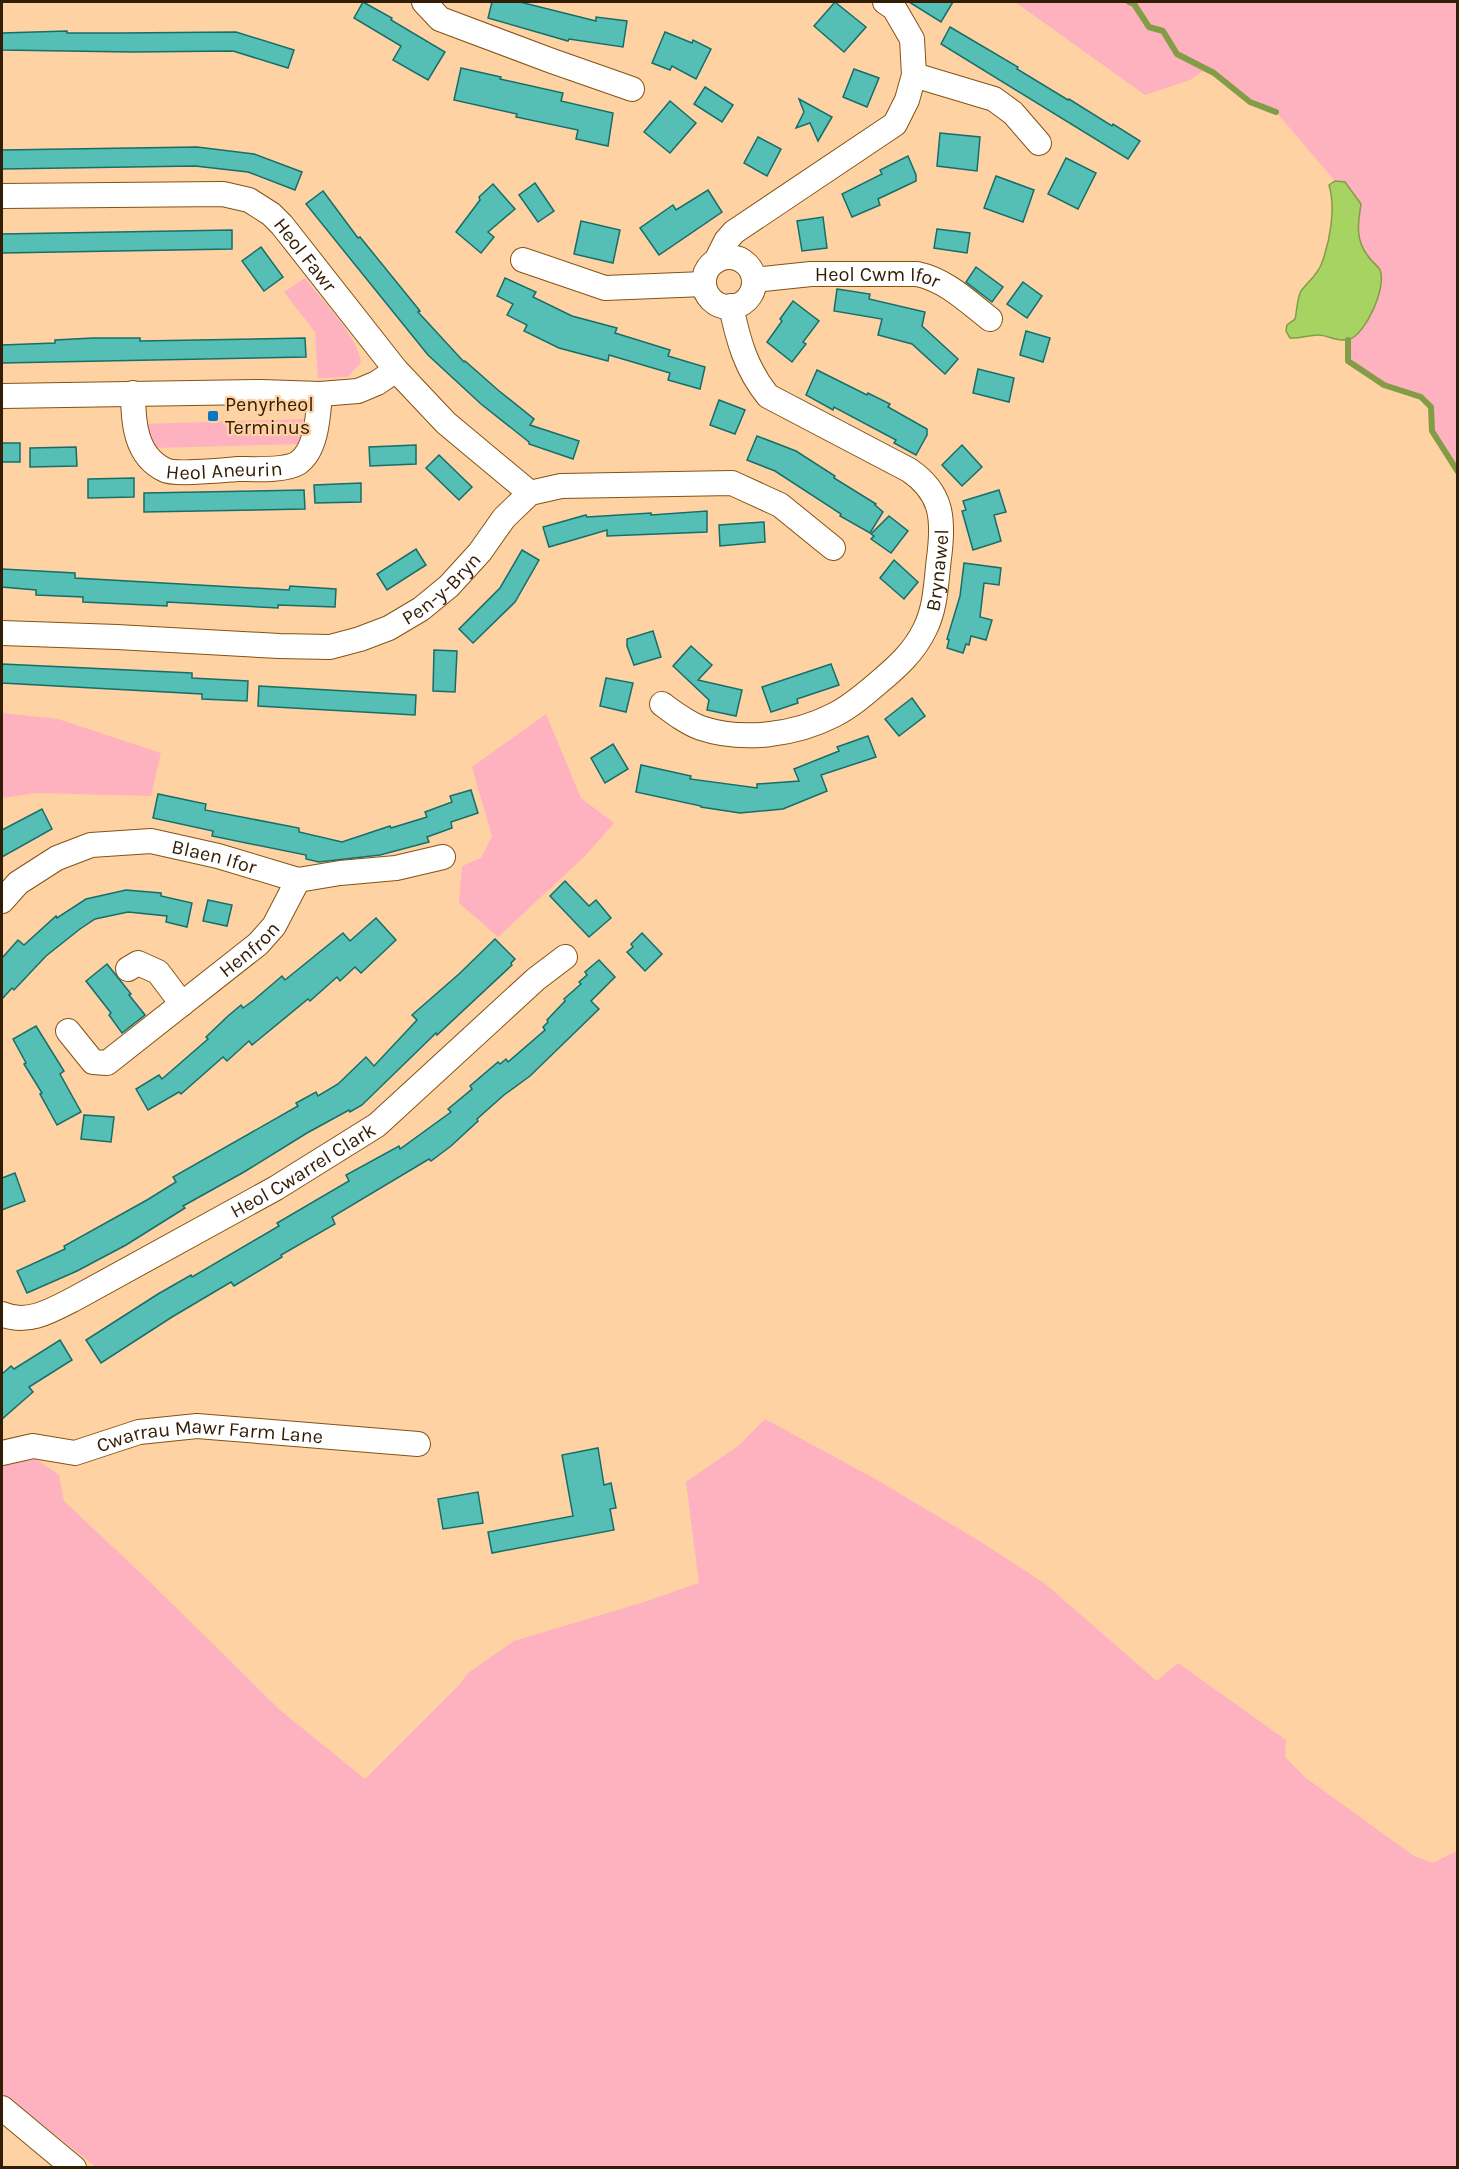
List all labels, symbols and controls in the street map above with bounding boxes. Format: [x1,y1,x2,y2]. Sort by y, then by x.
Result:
street label: Heol Fawr [269,213,342,297]
street label: Heol Cwm Ifor [815,263,945,293]
place label: Penyrheol Terminus [225,393,314,439]
marker: Penyrheol Terminus [206,409,220,423]
street label: Heol Aneurin [165,457,284,484]
street label: Brynawel [921,529,953,614]
street label: Pen-y-Bryn [398,548,486,630]
street label: Blaen Ifor [170,835,260,879]
street label: Henfron [215,917,284,982]
street label: Heol Cwarrel Clark [226,1118,380,1223]
street label: Cwarrau Mawr Farm Lane [94,1415,324,1457]

